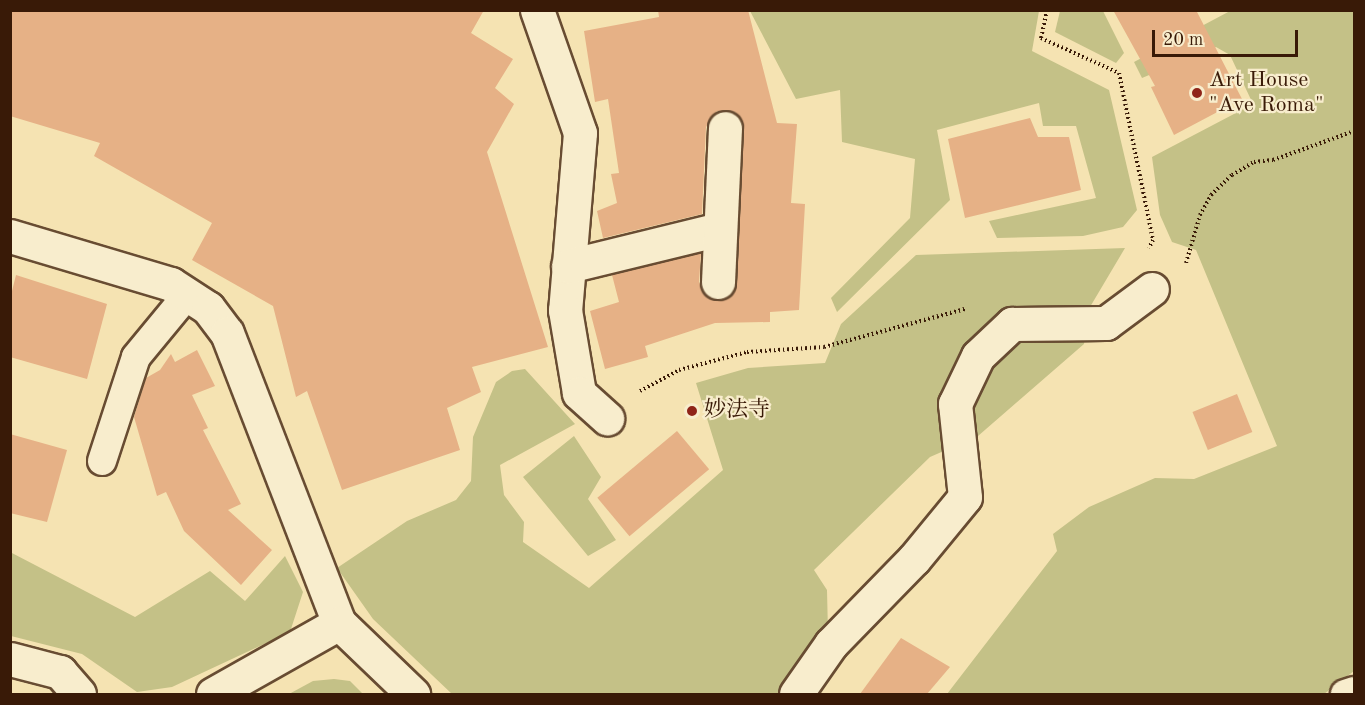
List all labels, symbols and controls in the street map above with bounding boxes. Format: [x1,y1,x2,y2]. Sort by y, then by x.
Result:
scale bar [1155,18,1300,56]
text: 20 m [1163,31,1203,49]
place label: Art House "Ave Roma" [1209,67,1324,118]
marker: Art House "Ave Roma" [1190,86,1204,100]
place label: 妙法寺 [704,398,770,424]
marker: 妙法寺 [685,404,699,418]

